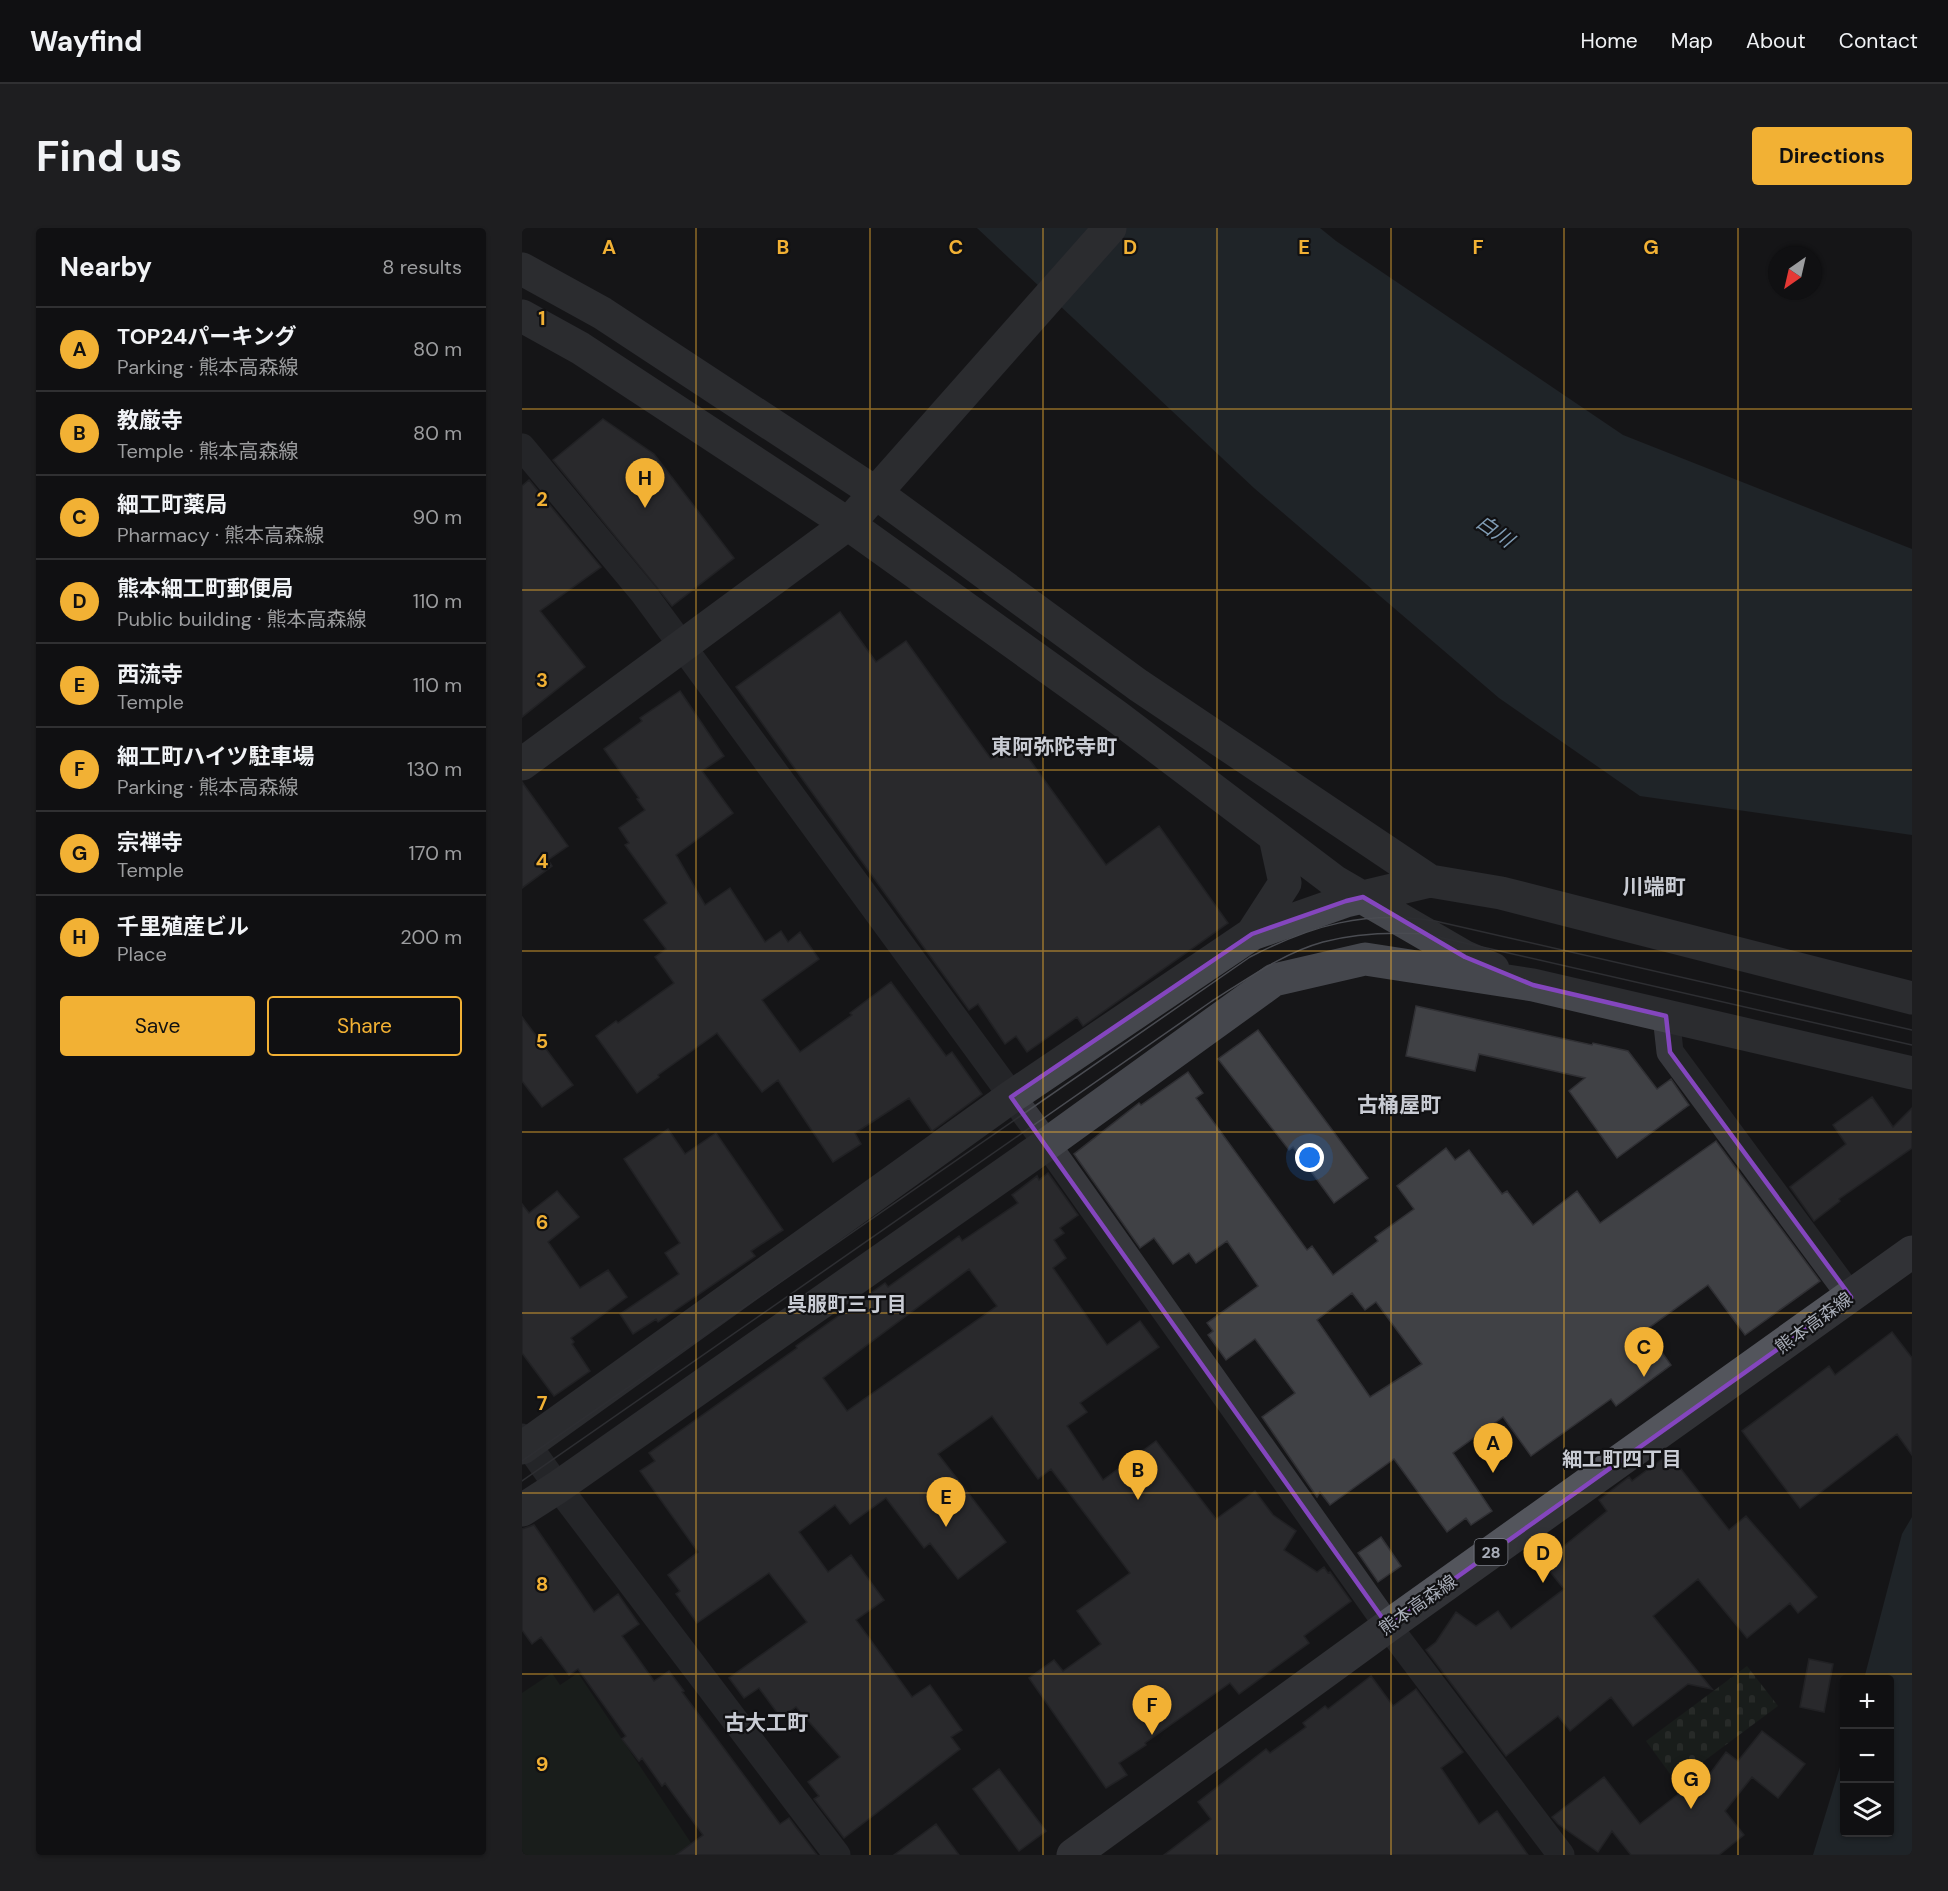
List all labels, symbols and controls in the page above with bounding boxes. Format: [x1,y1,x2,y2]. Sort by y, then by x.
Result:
text: Wayfind [30,23,142,60]
text: Home [1580,27,1638,55]
text: Map [1671,27,1713,55]
text: About [1746,27,1806,55]
text: Contact [1839,27,1918,55]
button: Directions [1752,127,1912,185]
text: Find us [36,129,182,184]
text: A [602,234,616,260]
text: B [777,234,789,260]
text: C [949,234,963,260]
text: D [1123,234,1137,260]
text: E [1298,234,1310,260]
text: F [1472,234,1484,260]
text: G [1643,234,1659,260]
north arrow [1768,246,1822,300]
text: Nearby [60,250,152,284]
text: 8 results [382,254,462,280]
text: 1 [538,305,546,331]
text: TOP24パーキング [117,322,297,351]
text: A [72,336,87,362]
text: 80 m [413,336,462,362]
text: Parking · 熊本高森線 [117,354,299,380]
text: 教厳寺 [117,406,183,435]
text: B [73,420,86,446]
text: 80 m [413,420,462,446]
text: Temple · 熊本高森線 [117,438,299,464]
pin: H [626,458,664,508]
text: 2 [536,486,548,512]
text: 細工町薬局 [117,490,227,519]
text: C [72,504,87,530]
text: 90 m [413,504,462,530]
water label: 白川 [1471,509,1520,554]
text: Pharmacy · 熊本高森線 [117,522,324,548]
text: 熊本細工町郵便局 [117,574,293,603]
text: D [72,588,87,614]
text: 110 m [413,588,462,614]
text: Public building · 熊本高森線 [117,606,366,632]
text: 西流寺 [117,660,183,689]
text: 3 [536,667,548,693]
text: E [74,672,85,698]
text: 110 m [413,672,462,698]
text: Temple [117,689,184,715]
district label: 東阿弥陀寺町 [991,733,1117,761]
text: 細工町ハイツ駐車場 [117,742,315,771]
text: F [74,756,85,782]
text: 130 m [407,756,462,782]
text: Parking · 熊本高森線 [117,774,299,800]
text: 宗禅寺 [117,828,183,857]
text: G [72,840,87,866]
text: 170 m [409,840,462,866]
text: 4 [536,848,549,874]
text: Temple [117,857,184,883]
district label: 川端町 [1623,873,1686,901]
text: 千里殖産ビル [117,912,249,941]
text: H [72,924,87,950]
text: 200 m [400,924,462,950]
text: Place [117,941,167,967]
button: Save [60,996,255,1056]
button: Share [267,996,462,1056]
text: 5 [536,1028,548,1054]
district label: 古桶屋町 [1357,1091,1441,1119]
your location [1295,1143,1324,1172]
text: 6 [536,1209,548,1235]
street label: 熊本高森線 [1771,1287,1857,1359]
district label: 呉服町三丁目 [787,1291,907,1317]
pin: C [1624,1328,1664,1377]
text: 7 [537,1390,548,1416]
pin: A [1474,1424,1512,1473]
district label: 細工町四丁目 [1562,1446,1682,1472]
pin: B [1118,1450,1158,1500]
pin: E [926,1478,966,1527]
pin: D [1524,1534,1562,1583]
road number: 28 [1474,1539,1508,1565]
street label: 熊本高森線 [1374,1569,1462,1641]
text: 8 [536,1571,548,1597]
map controls [1840,1675,1894,1837]
button: + [1840,1675,1894,1729]
pin: F [1132,1686,1172,1735]
district label: 古大工町 [724,1709,808,1737]
button: − [1840,1729,1894,1783]
text: 9 [536,1751,548,1777]
pin: G [1672,1760,1710,1809]
button: layers [1840,1783,1894,1837]

